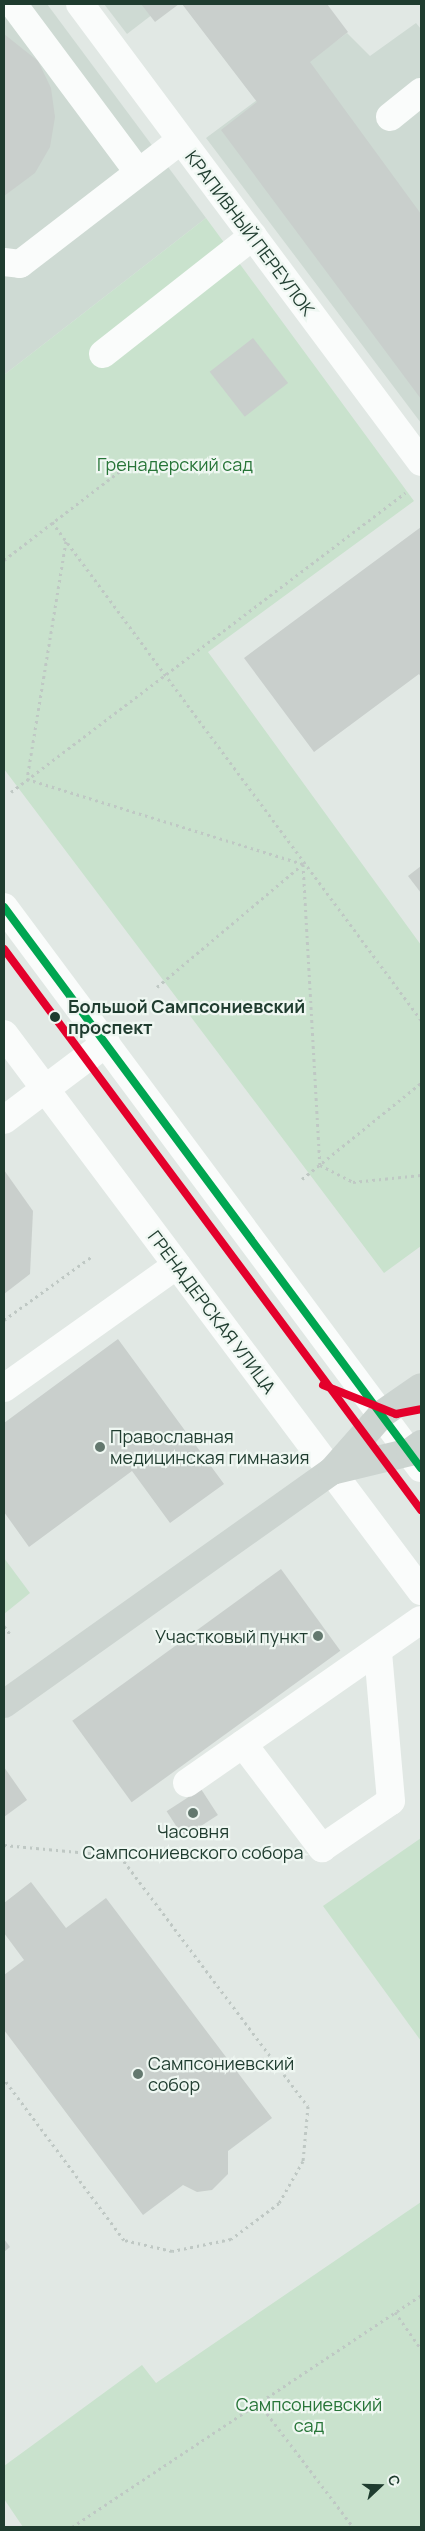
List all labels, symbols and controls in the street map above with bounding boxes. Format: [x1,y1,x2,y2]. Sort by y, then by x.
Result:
street label: КРАПИВНЫЙ ПЕРЕУЛОК [181,146,319,320]
park label: Гренадерский сад [97,453,253,475]
place label: Большой Сампсониевский проспект [68,996,305,1038]
marker: Большой Сампсониевский проспект [46,1008,64,1026]
street label: ГРЕНАДЕРСКАЯ УЛИЦА [144,1226,280,1398]
place label: Православная медицинская гимназия [110,1426,309,1468]
marker: Православная медицинская гимназия [94,1441,106,1453]
place label: Участковый пункт [155,1625,308,1647]
marker: Участковый пункт [312,1630,324,1642]
marker: Часовня Сампсониевского собора [187,1807,199,1819]
place label: Часовня Сампсониевского собора [83,1821,303,1864]
place label: Сампсониевский собор [148,2053,294,2096]
marker: Сампсониевский собор [132,2068,144,2080]
park label: Сампсониевский сад [236,2394,382,2436]
north arrow [355,2461,405,2511]
text: С [384,2472,405,2489]

